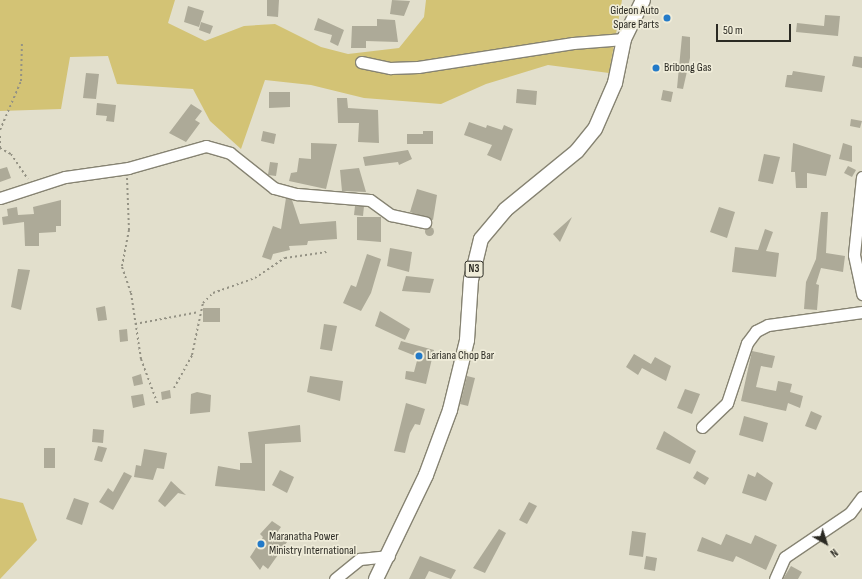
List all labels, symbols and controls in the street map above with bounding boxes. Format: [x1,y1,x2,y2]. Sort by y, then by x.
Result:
place label: Gideon Auto Spare Parts [610,4,659,32]
marker: Gideon Auto Spare Parts [662,13,672,23]
scale bar [718,16,793,42]
text: 50 m [723,23,743,38]
place label: Bribong Gas [664,61,712,75]
marker: Bribong Gas [651,63,661,73]
road number: N3 [464,260,484,278]
place label: Lariana Chop Bar [427,349,494,363]
marker: Lariana Chop Bar [414,351,424,361]
north arrow [806,523,846,563]
place label: Maranatha Power Ministry International [269,530,356,558]
marker: Maranatha Power Ministry International [256,539,266,549]
text: N [827,546,840,560]

